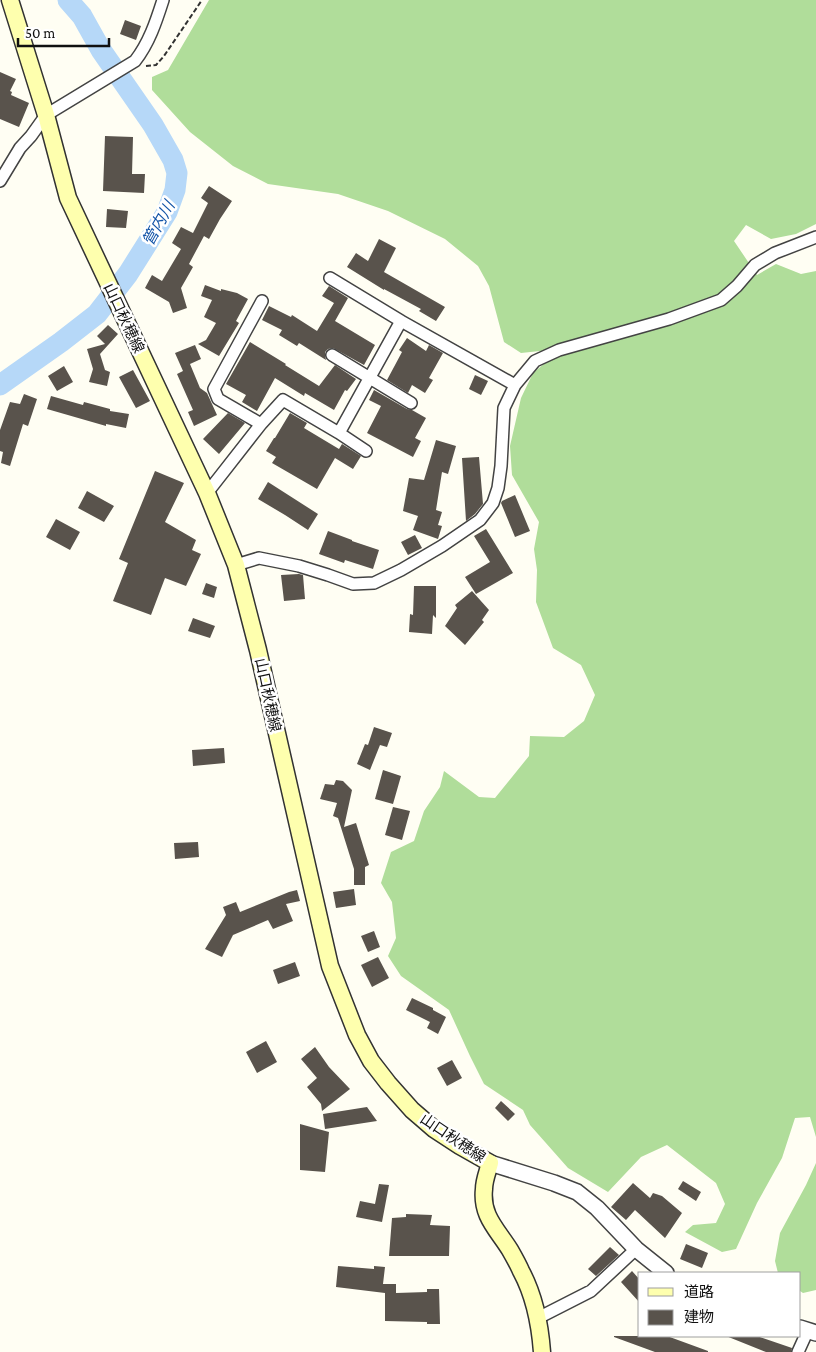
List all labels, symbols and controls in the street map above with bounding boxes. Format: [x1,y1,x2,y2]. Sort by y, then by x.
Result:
scale bar [18,15,109,47]
text: 50 m [25,25,55,41]
water label: 管内川 [139,196,178,248]
street label: 山口秋穂線 [101,281,147,355]
street label: 山口秋穂線 [252,657,284,733]
street label: 山口秋穂線 [417,1110,489,1166]
legend [638,1272,801,1337]
text: 道路 [684,1284,714,1300]
text: 建物 [684,1309,714,1325]

